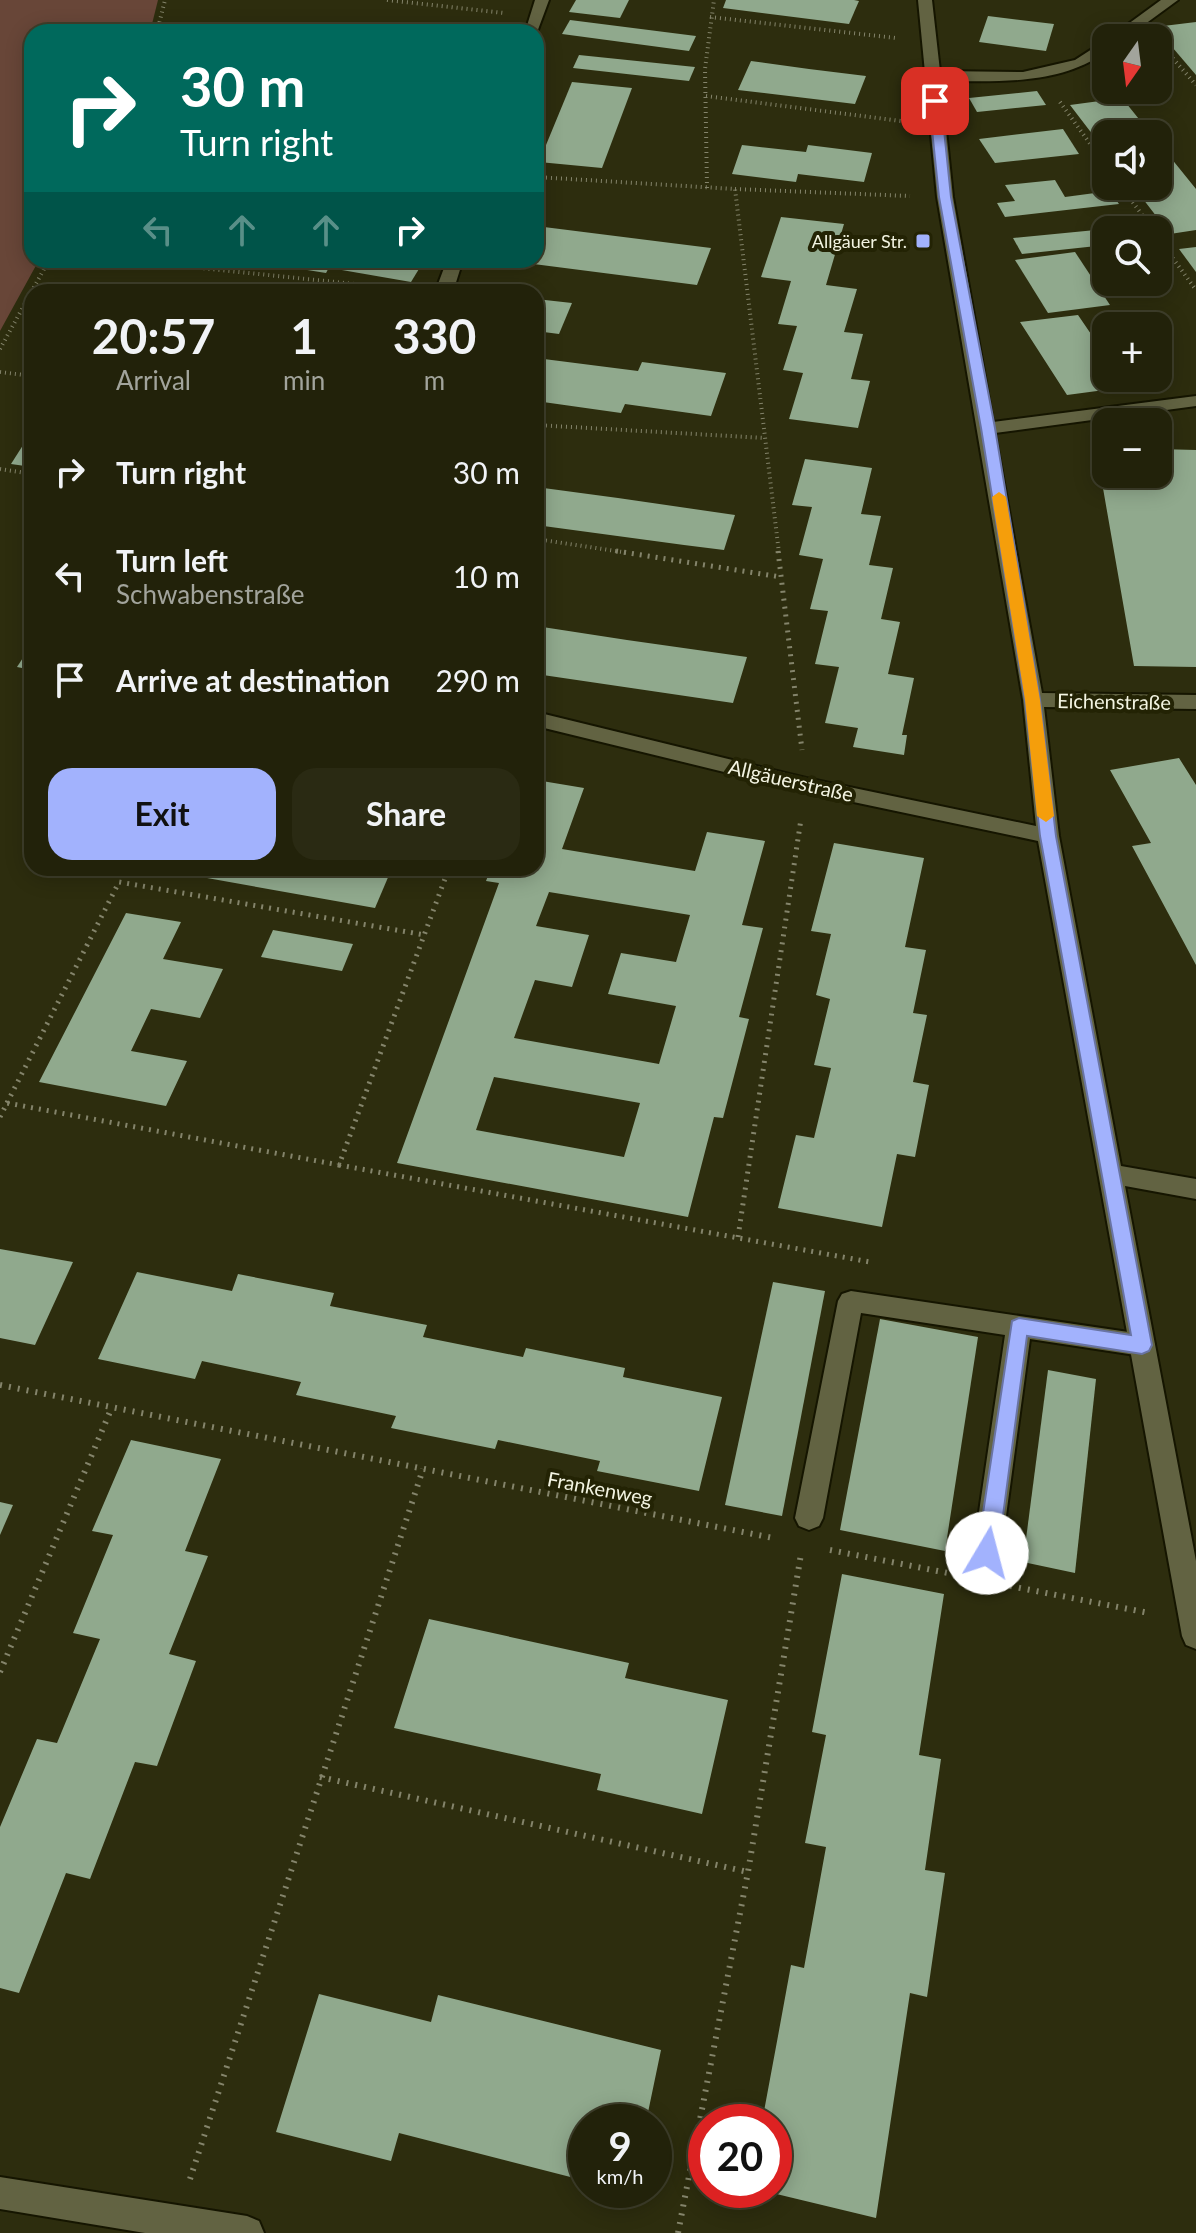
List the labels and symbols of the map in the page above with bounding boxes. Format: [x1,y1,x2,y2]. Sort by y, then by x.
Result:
north arrow [1092,24,1172,104]
pin [901,67,969,135]
place label: Allgäuer Str. [812,230,907,252]
marker: Allgäuer Str. [914,232,932,250]
street label: Eichenstraße [1057,688,1171,714]
street label: Allgäuerstraße [726,754,856,806]
street label: Frankenweg [545,1466,655,1510]
position arrow [945,1511,1029,1595]
speed limit sign: 20 [688,2104,792,2208]

